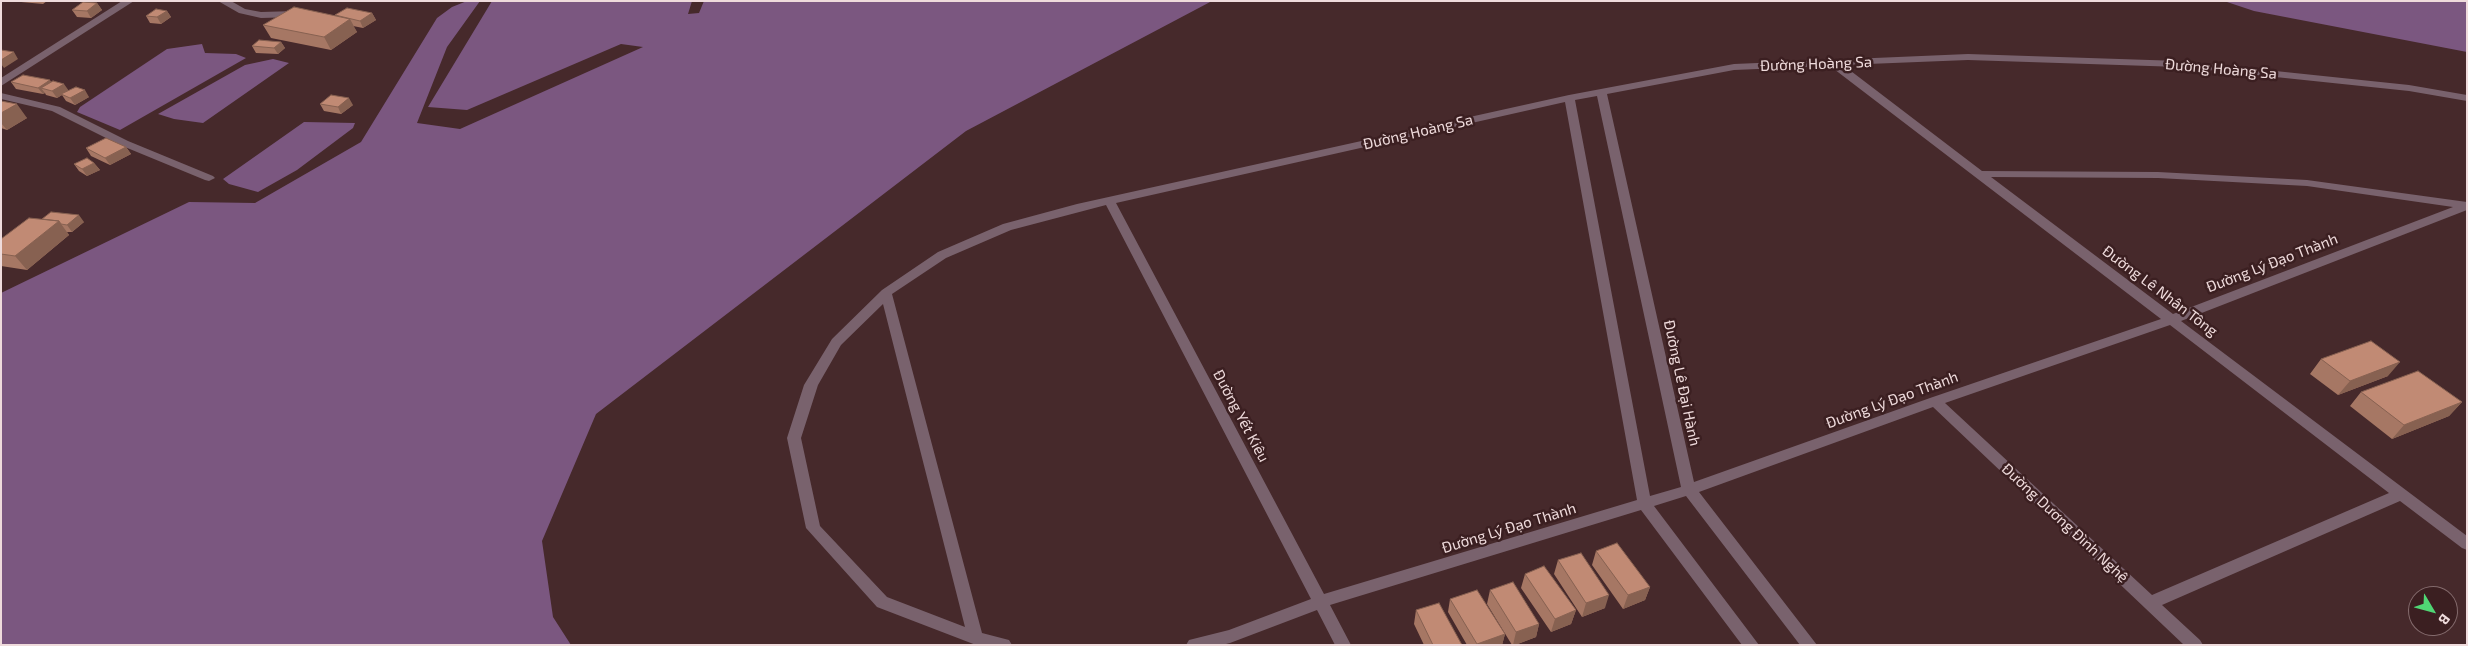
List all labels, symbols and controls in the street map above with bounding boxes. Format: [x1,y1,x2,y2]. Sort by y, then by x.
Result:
street label: Đường Hoàng Sa [1760,53,1872,75]
street label: Đường Hoàng Sa [2164,55,2278,83]
street label: Đường Hoàng Sa [1361,111,1475,153]
street label: Đường Lý Đạo Thành [2204,230,2340,296]
street label: Đường Lê Nhân Tông [2099,242,2221,340]
street label: Đường Lê Đại Hành [1660,318,1704,448]
street label: Đường Yết Kiêu [1209,367,1273,465]
street label: Đường Lý Đạo Thành [1823,368,1961,432]
street label: Đường Dương Đình Nghệ [1998,460,2132,586]
street label: Đường Lý Đạo Thành [1440,499,1578,557]
north arrow [2408,586,2458,636]
text: B [2435,611,2454,628]

